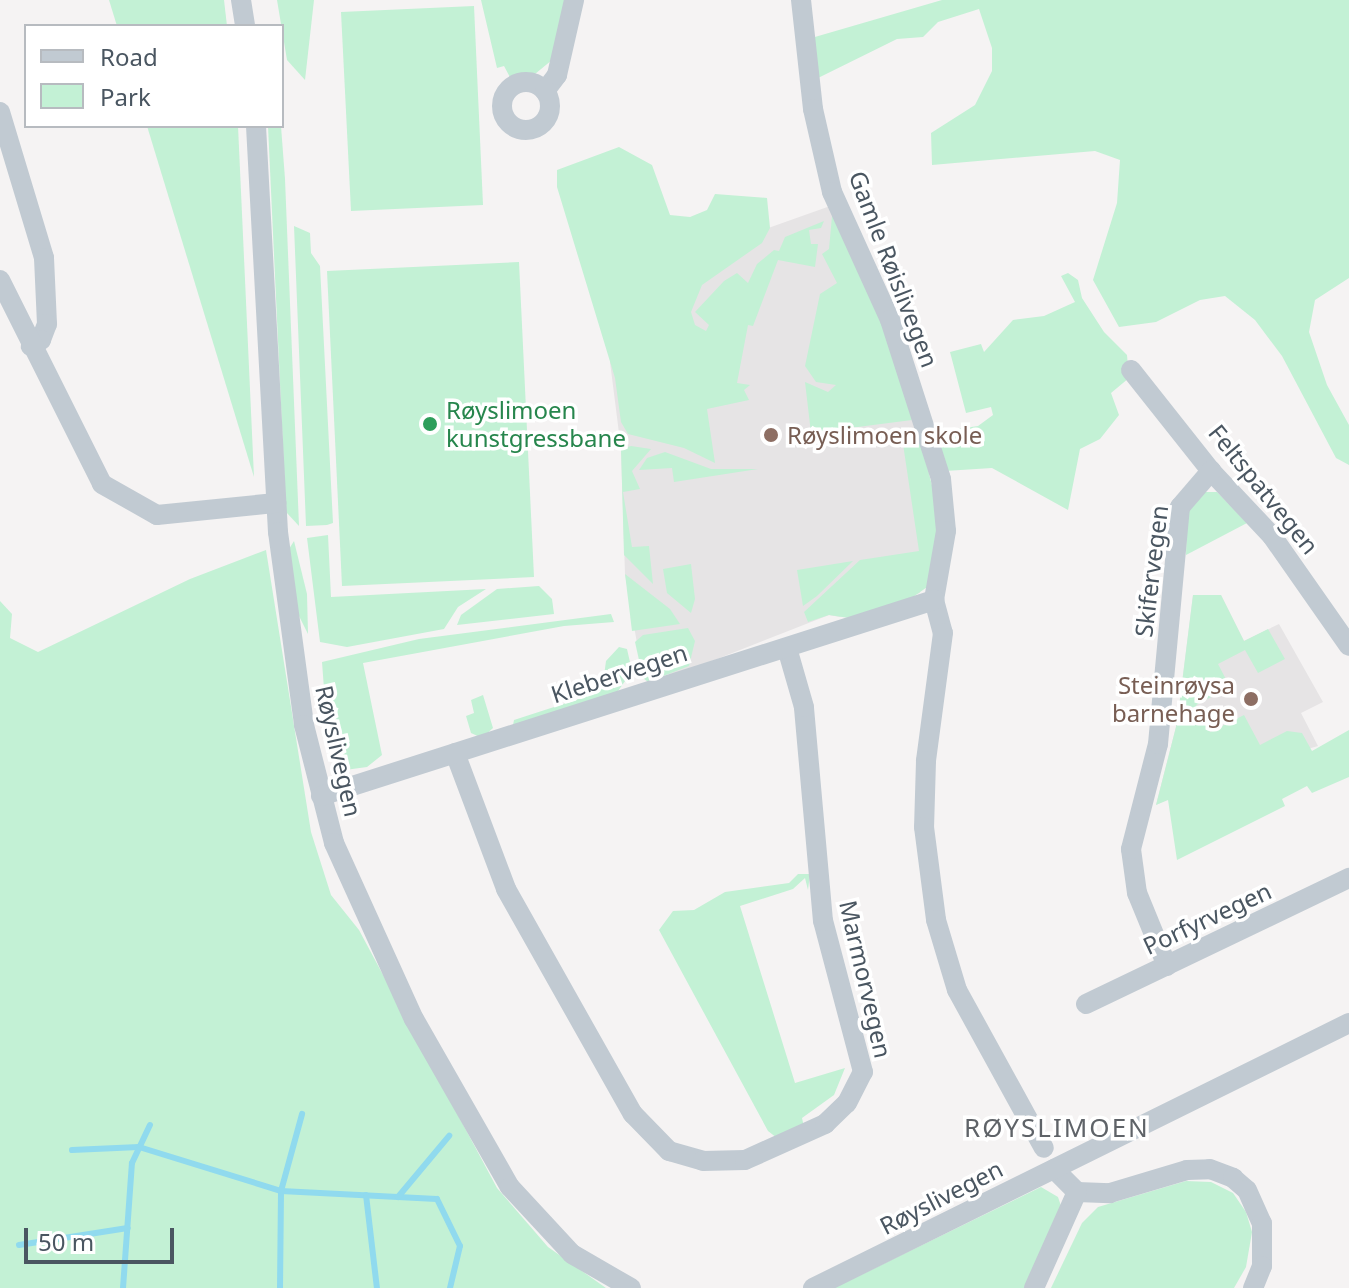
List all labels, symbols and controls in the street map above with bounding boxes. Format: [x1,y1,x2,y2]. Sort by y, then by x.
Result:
legend [24,24,284,128]
text: Road [100,40,158,73]
text: Park [100,80,151,113]
street label: Gamle Røislivegen [843,167,945,371]
place label: Røyslimoen kunstgressbane [446,396,626,452]
marker: Røyslimoen kunstgressbane [421,415,439,433]
street label: Feltspatvegen [1203,419,1325,559]
place label: Røyslimoen skole [787,421,982,449]
marker: Røyslimoen skole [762,426,780,444]
street label: Skifervegen [1129,503,1173,639]
street label: Klebervegen [547,637,691,709]
place label: Steinrøysa barnehage [1112,671,1235,727]
street label: Røyslivegen [310,683,368,819]
marker: Steinrøysa barnehage [1242,690,1260,708]
street label: Porfyrvegen [1138,876,1276,960]
street label: Marmorvegen [834,897,898,1061]
district label: RØYSLIMOEN [964,1112,1150,1144]
street label: Røyslivegen [875,1154,1007,1240]
scale bar [28,1212,178,1262]
text: 50 m [38,1225,94,1258]

